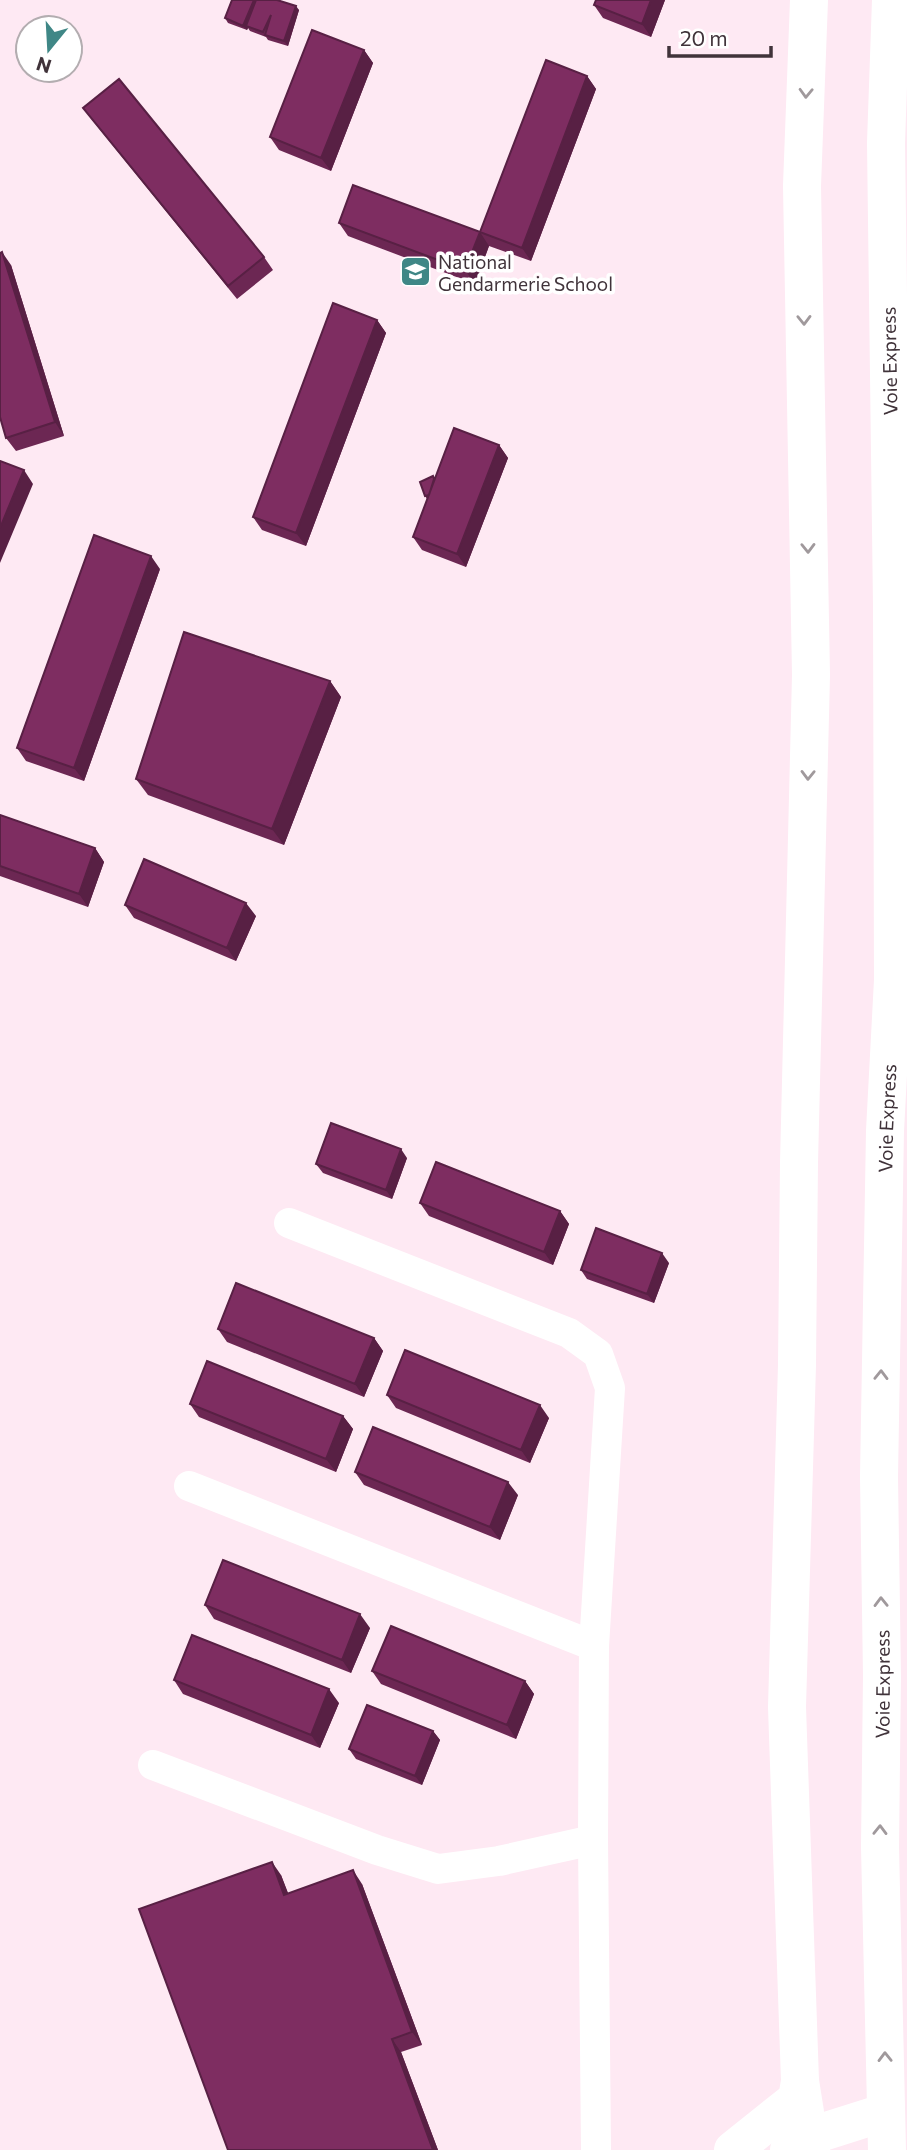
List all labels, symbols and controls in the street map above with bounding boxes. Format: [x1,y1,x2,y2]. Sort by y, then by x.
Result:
north arrow [14,14,84,84]
scale bar [669,14,771,58]
text: 20 m [680,25,728,50]
text: N [33,53,54,79]
one-way arrow [798,87,813,98]
place label: National Gendarmerie School [438,250,613,295]
school or university icon: National Gendarmerie School [398,255,432,289]
street label: Voie Express [877,306,901,416]
one-way arrow [797,315,812,326]
one-way arrow [801,542,816,553]
one-way arrow [800,770,816,781]
street label: Voie Express [873,1063,900,1173]
one-way arrow [873,1369,889,1380]
one-way arrow [873,1597,888,1608]
street label: Voie Express [870,1629,894,1739]
one-way arrow [872,1824,888,1835]
one-way arrow [877,2052,893,2062]

